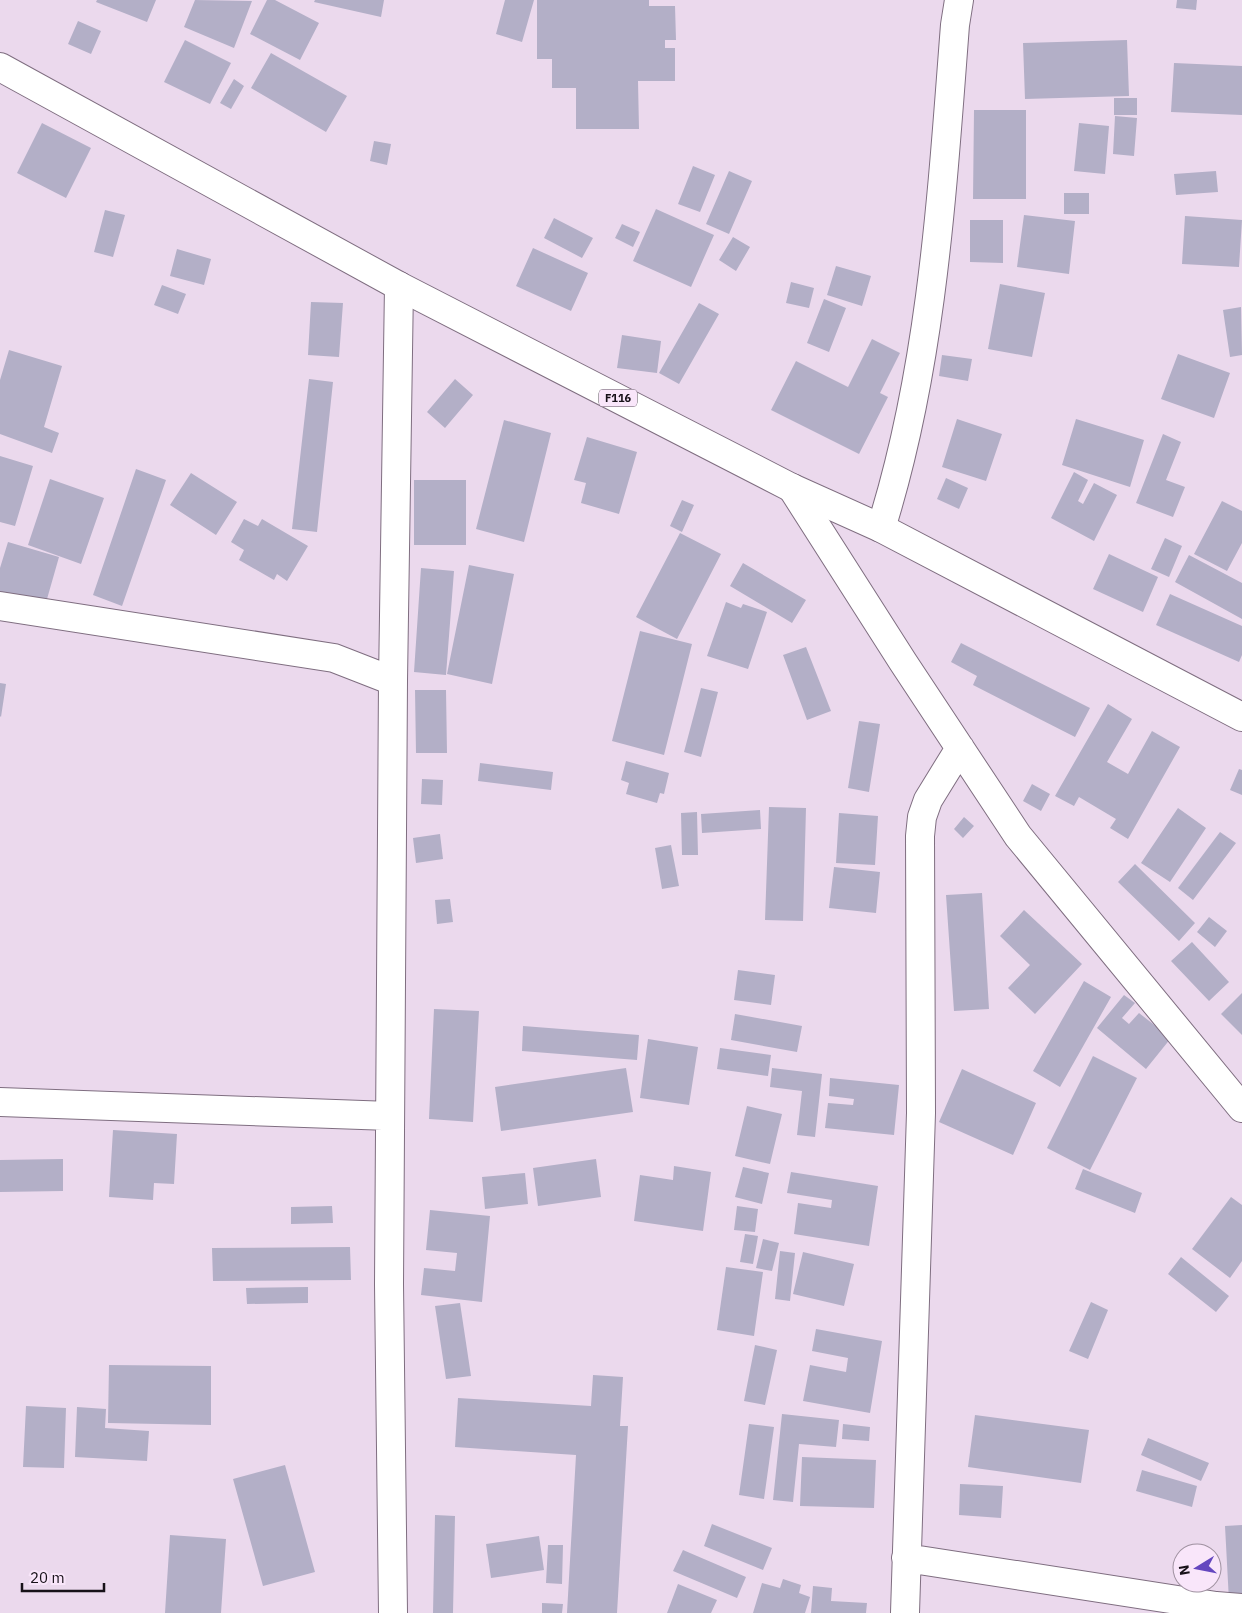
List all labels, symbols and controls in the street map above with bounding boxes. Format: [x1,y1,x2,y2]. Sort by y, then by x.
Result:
road number: F116 [599,389,637,406]
north arrow [1172,1543,1222,1593]
scale bar [22,1560,105,1592]
text: N [1174,1564,1194,1577]
text: 20 m [30,1568,65,1587]

